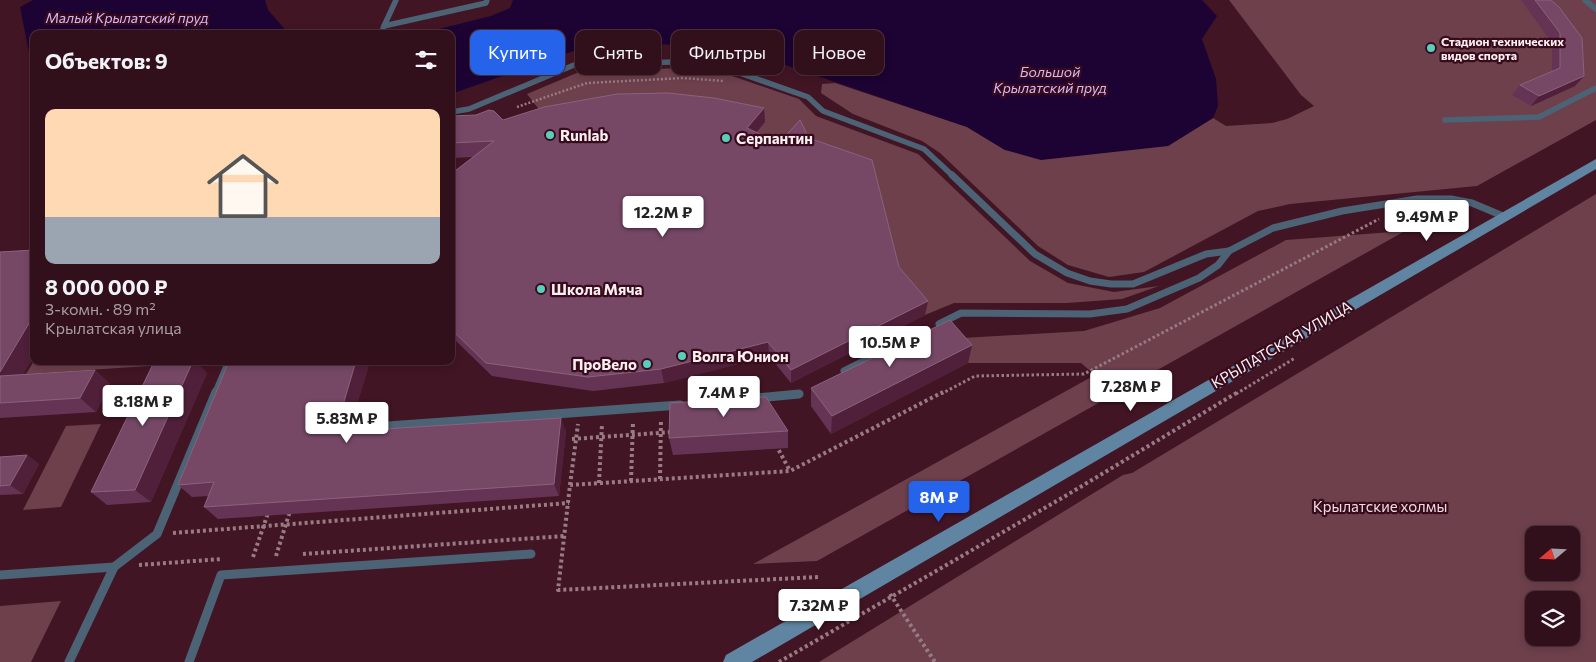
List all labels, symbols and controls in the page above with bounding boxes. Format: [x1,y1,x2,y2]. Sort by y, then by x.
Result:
water label: Малый Крылатский пруд [46,9,208,26]
chip: Купить [470,30,565,75]
chip: Снять [575,30,661,75]
chip: Фильтры [671,30,784,75]
chip: Новое [794,30,884,75]
place label: Стадион технических видов спорта [1441,34,1564,62]
marker: Стадион технических видов спорта [1425,42,1437,54]
icon: filters [412,46,440,74]
text: Объектов: 9 [45,48,168,73]
water label: Большой Крылатский пруд [993,63,1107,96]
place label: Runlab [560,126,608,144]
marker: Runlab [544,129,556,141]
place label: Серпантин [736,129,813,147]
marker: Серпантин [720,132,732,144]
icon: home [198,141,288,231]
pin: 12.2M ₽ [617,196,709,238]
pin: 9.49M ₽ [1381,200,1473,242]
text: 12.2M ₽ [634,202,692,221]
text: 9.49M ₽ [1396,206,1458,225]
text: 8 000 000 ₽ [45,274,168,299]
place label: Школа Мяча [551,280,643,298]
marker: Школа Мяча [535,283,547,295]
street label: КРЫЛАТСКАЯ УЛИЦА [1208,296,1354,392]
text: 3-комн. · 89 m² [45,299,156,318]
text: Крылатская улица [45,318,182,337]
pin: 10.5M ₽ [844,326,936,368]
text: 10.5M ₽ [860,332,920,351]
place label: Волга Юнион [692,347,789,365]
marker: Волга Юнион [676,350,688,362]
place label: ПроВело [572,355,637,373]
marker: ПроВело [641,358,653,370]
pin: 7.28M ₽ [1085,370,1177,412]
pin: 7.4M ₽ [683,376,765,418]
text: 7.28M ₽ [1101,376,1161,395]
text: 7.4M ₽ [699,382,749,401]
pin: 8.18M ₽ [97,384,189,427]
text: 8.18M ₽ [114,391,172,410]
pin: 5.83M ₽ [301,402,393,444]
text: 5.83M ₽ [316,408,378,427]
pin: 8M ₽ [909,480,969,523]
text: 8M ₽ [920,487,958,506]
park label: Крылатские холмы [1313,497,1447,515]
north arrow [1525,526,1580,581]
map controls [1525,526,1580,646]
pin: 7.32M ₽ [773,588,865,631]
button: layers [1525,591,1580,646]
text: 7.32M ₽ [789,595,849,614]

